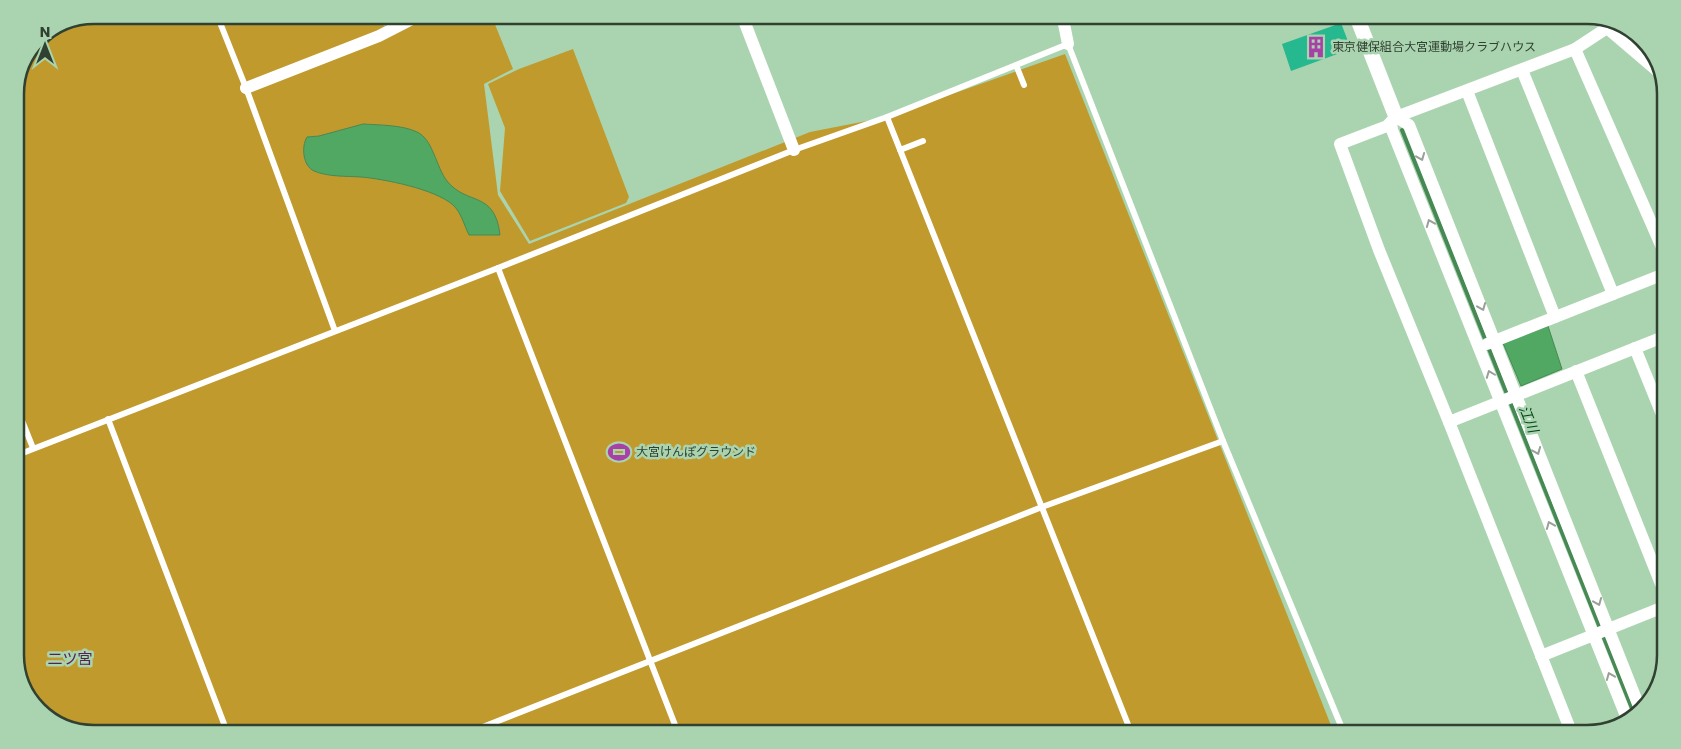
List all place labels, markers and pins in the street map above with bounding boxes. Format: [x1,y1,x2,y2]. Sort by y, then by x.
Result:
building icon: 東京健保組合大宮運動場クラブハウス [1303,34,1329,60]
place label: 東京健保組合大宮運動場クラブハウス [1332,38,1536,55]
sports icon: 大宮けんぽグラウンド [606,439,632,465]
place label: 大宮けんぽグラウンド [636,443,756,460]

